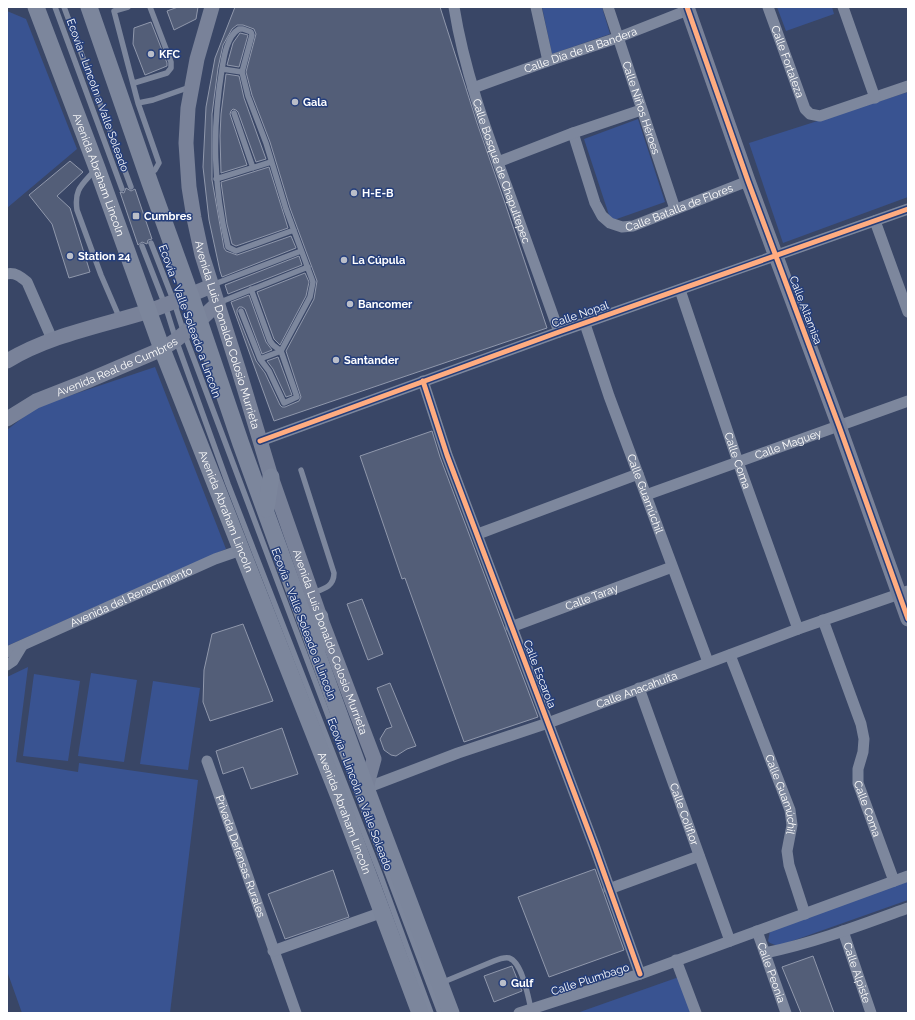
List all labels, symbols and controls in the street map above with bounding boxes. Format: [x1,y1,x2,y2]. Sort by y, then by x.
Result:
street label: Ecovía - Lincoln a Valle Soleado [64,17,131,174]
street label: Calle Fortaleza [768,24,806,100]
street label: Calle Día de la Bandera [522,25,639,76]
place label: KFC [159,48,181,61]
marker: KFC [146,49,156,59]
street label: Calle Niños Héroes [619,60,662,156]
place label: Gala [303,96,327,109]
marker: Gala [290,97,300,107]
street label: Calle Bosque de Chapultepec [470,97,533,245]
street label: Avenida Abraham Lincoln [70,111,127,238]
street label: Calle Batalla de Flores [625,182,735,234]
place label: H-E-B [362,187,394,200]
marker: H-E-B [349,188,359,198]
place label: Cumbres [144,210,192,223]
marker: Cumbres [131,211,141,221]
street label: Avenida Luis Donaldo Colosio Murrieta [192,239,262,431]
street label: Ecovía - Valle Soleado a Lincoln [156,243,223,399]
place label: Station 24 [78,250,131,263]
marker: Station 24 [65,251,75,261]
place label: La Cúpula [352,254,405,267]
marker: La Cúpula [339,255,349,265]
street label: Calle Altamisa [786,274,825,346]
place label: Bancomer [358,298,413,311]
marker: Bancomer [345,299,355,309]
street label: Calle Nopal [550,299,610,330]
street label: Avenida Real de Cumbres [55,335,180,399]
place label: Santander [344,354,400,367]
marker: Santander [331,355,341,365]
street label: Calle Maguey [753,427,823,462]
street label: Calle Coma [721,431,753,491]
street label: Avenida Abraham Lincoln [196,449,256,574]
street label: Calle Guamúchil [624,452,666,535]
street label: Ecovía - Valle Soleado a Lincoln [268,546,339,702]
street label: Avenida Luis Donaldo Colosio Murrieta [290,548,370,736]
street label: Avenida del Renacimiento [68,564,195,630]
street label: Calle Taray [563,582,620,613]
street label: Calle Escarola [521,638,559,710]
street label: Calle Anacahuita [595,669,679,711]
street label: Ecovía - Lincoln a Valle Soleado [324,716,395,873]
street label: Avenida Abraham Lincoln [315,750,373,876]
street label: Calle Guamúchil [762,753,798,836]
street label: Calle Coma [851,779,883,839]
street label: Calle Coliflor [667,781,701,847]
street label: Privada Defensas Rurales [213,793,268,919]
street label: Calle Peonia [754,941,788,1005]
street label: Calle Alpiste [840,941,873,1005]
street label: Calle Plumbago [549,961,631,998]
place label: Gulf [511,977,534,990]
marker: Gulf [498,978,508,988]

